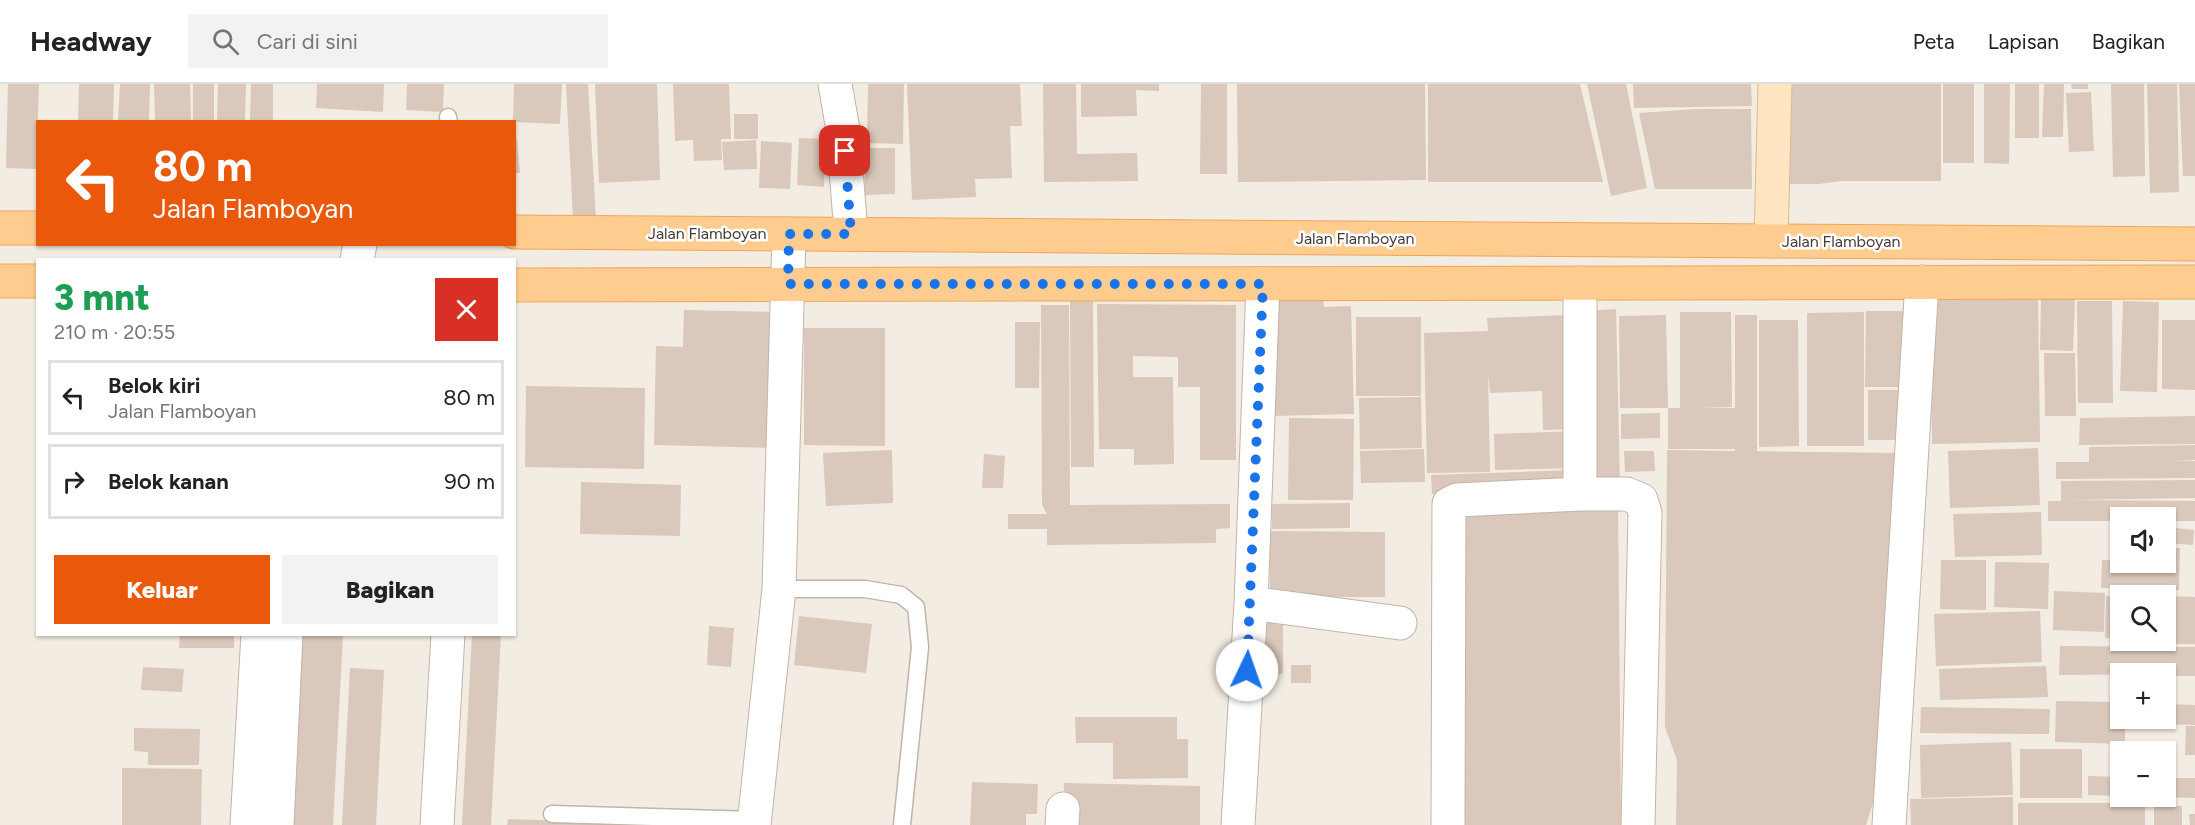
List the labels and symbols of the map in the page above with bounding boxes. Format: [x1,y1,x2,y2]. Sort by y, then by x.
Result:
pin [819,125,870,176]
street label: Jalan Flamboyan [648,224,766,243]
street label: Jalan Flamboyan [1296,229,1414,248]
street label: Jalan Flamboyan [1782,232,1900,251]
position arrow [1215,638,1279,702]

